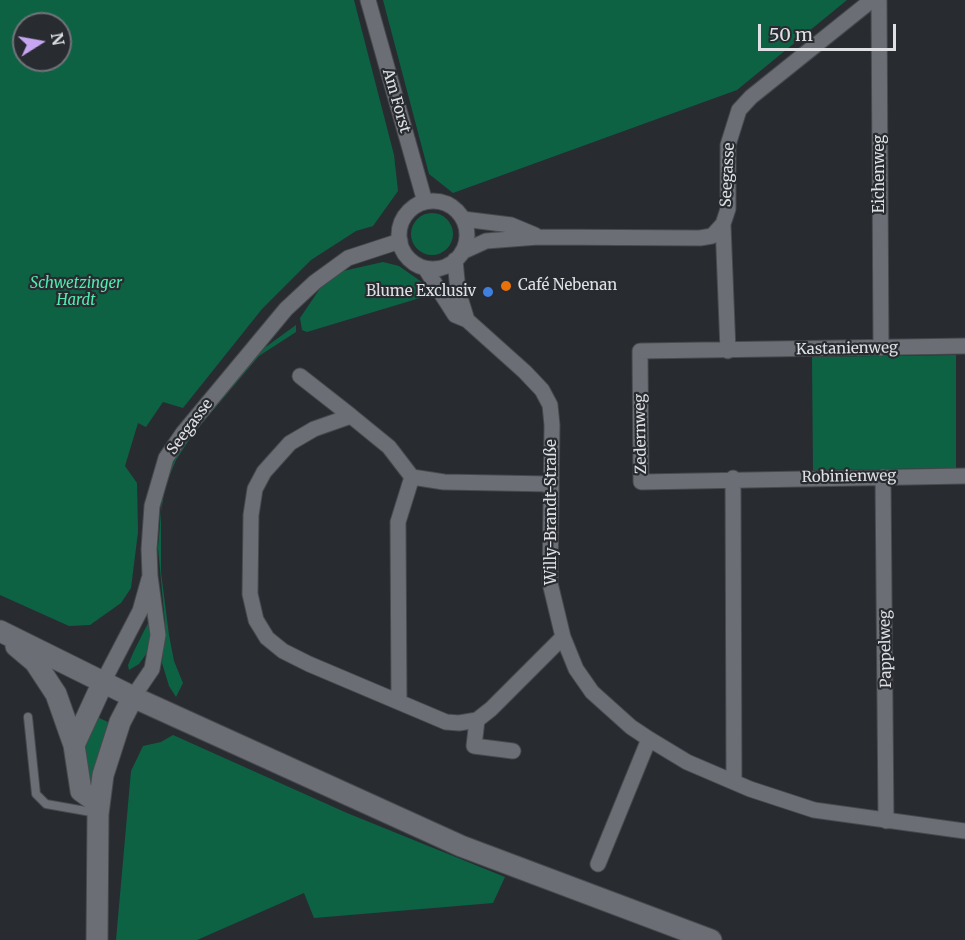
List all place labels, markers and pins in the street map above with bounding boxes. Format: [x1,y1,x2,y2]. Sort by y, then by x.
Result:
place label: Café Nebenan [518,277,617,295]
marker: Café Nebenan [499,279,513,293]
place label: Blume Exclusiv [366,283,476,301]
marker: Blume Exclusiv [481,285,495,299]

